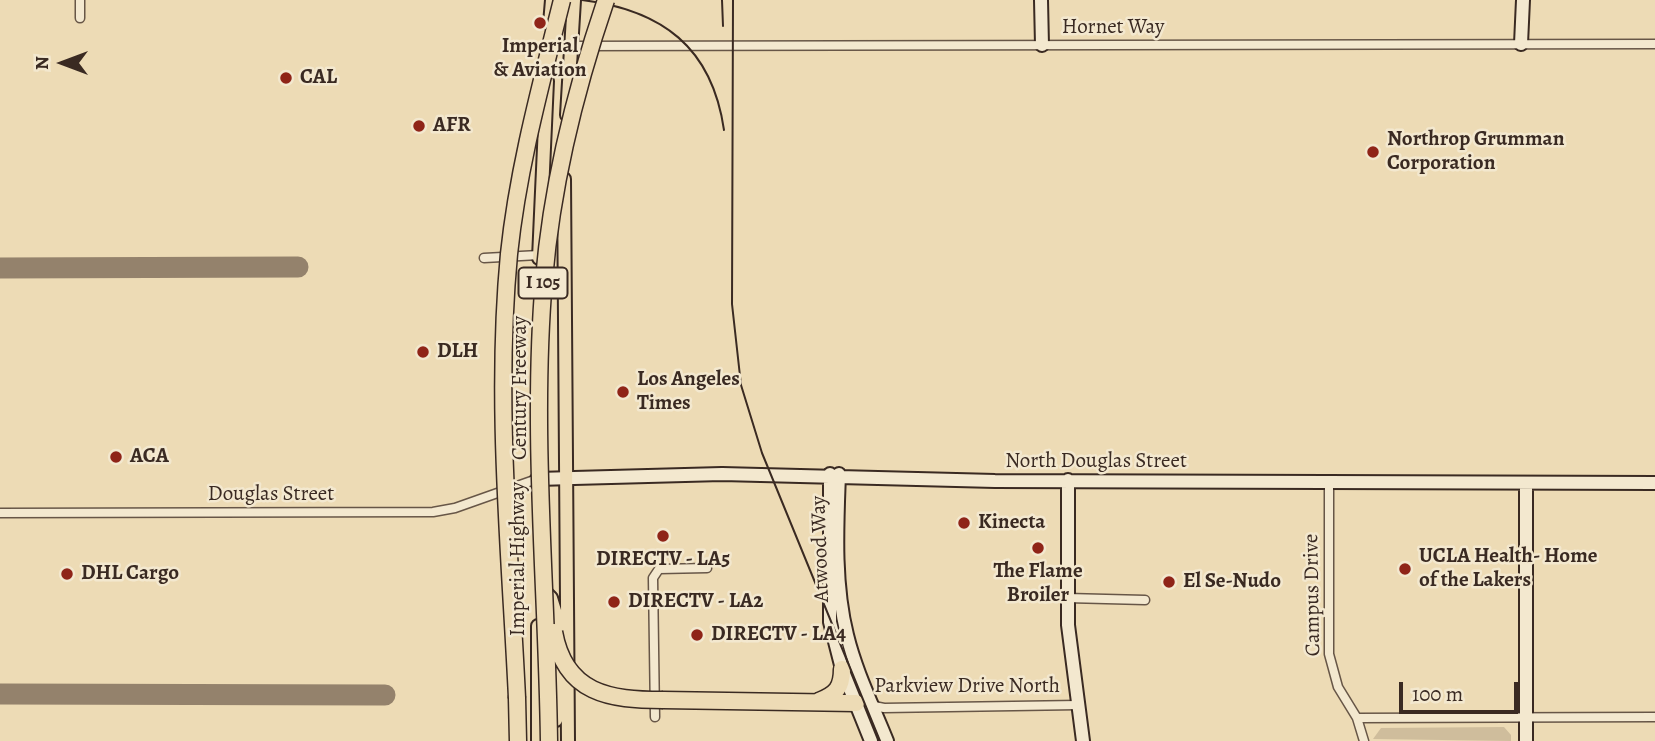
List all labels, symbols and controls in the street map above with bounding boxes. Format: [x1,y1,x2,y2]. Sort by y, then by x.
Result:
marker: Imperial & Aviation [532,15,548,31]
street label: Hornet Way [1062,15,1164,41]
north arrow [28,28,98,98]
place label: Imperial & Aviation [493,34,587,84]
text: N [29,56,55,70]
place label: CAL [300,65,337,91]
marker: CAL [278,70,294,86]
place label: AFR [433,113,471,139]
marker: AFR [411,118,427,134]
place label: Northrop Grumman Corporation [1387,127,1564,177]
marker: Northrop Grumman Corporation [1365,144,1381,160]
road number: I 105 [518,268,568,298]
street label: Century Freeway [508,316,534,460]
place label: DLH [437,339,478,365]
marker: DLH [415,344,431,360]
place label: Los Angeles Times [637,367,740,417]
marker: Los Angeles Times [615,384,631,400]
place label: ACA [130,444,169,470]
marker: ACA [108,449,124,465]
street label: North Douglas Street [1005,449,1187,475]
street label: Douglas Street [208,482,334,508]
street label: Imperial Highway [506,482,532,636]
street label: Atwood Way [807,495,835,603]
place label: Kinecta [978,510,1046,536]
marker: Kinecta [956,515,972,531]
marker: DIRECTV - LA5 [655,528,671,544]
street label: Campus Drive [1299,533,1327,657]
marker: The Flame Broiler [1030,540,1046,556]
place label: UCLA Health- Home of the Lakers [1419,544,1597,594]
place label: DIRECTV - LA5 [596,547,730,573]
place label: The Flame Broiler [993,559,1083,609]
place label: DHL Cargo [81,561,179,587]
marker: UCLA Health- Home of the Lakers [1397,561,1413,577]
marker: DHL Cargo [59,566,75,582]
place label: El Se-Nudo [1183,569,1281,595]
marker: El Se-Nudo [1161,574,1177,590]
place label: DIRECTV - LA2 [628,589,763,615]
marker: DIRECTV - LA2 [606,594,622,610]
place label: DIRECTV - LA4 [711,622,846,648]
marker: DIRECTV - LA4 [689,627,705,643]
scale bar [1403,668,1522,712]
street label: Parkview Drive North [874,674,1060,700]
text: 100 m [1412,680,1463,708]

